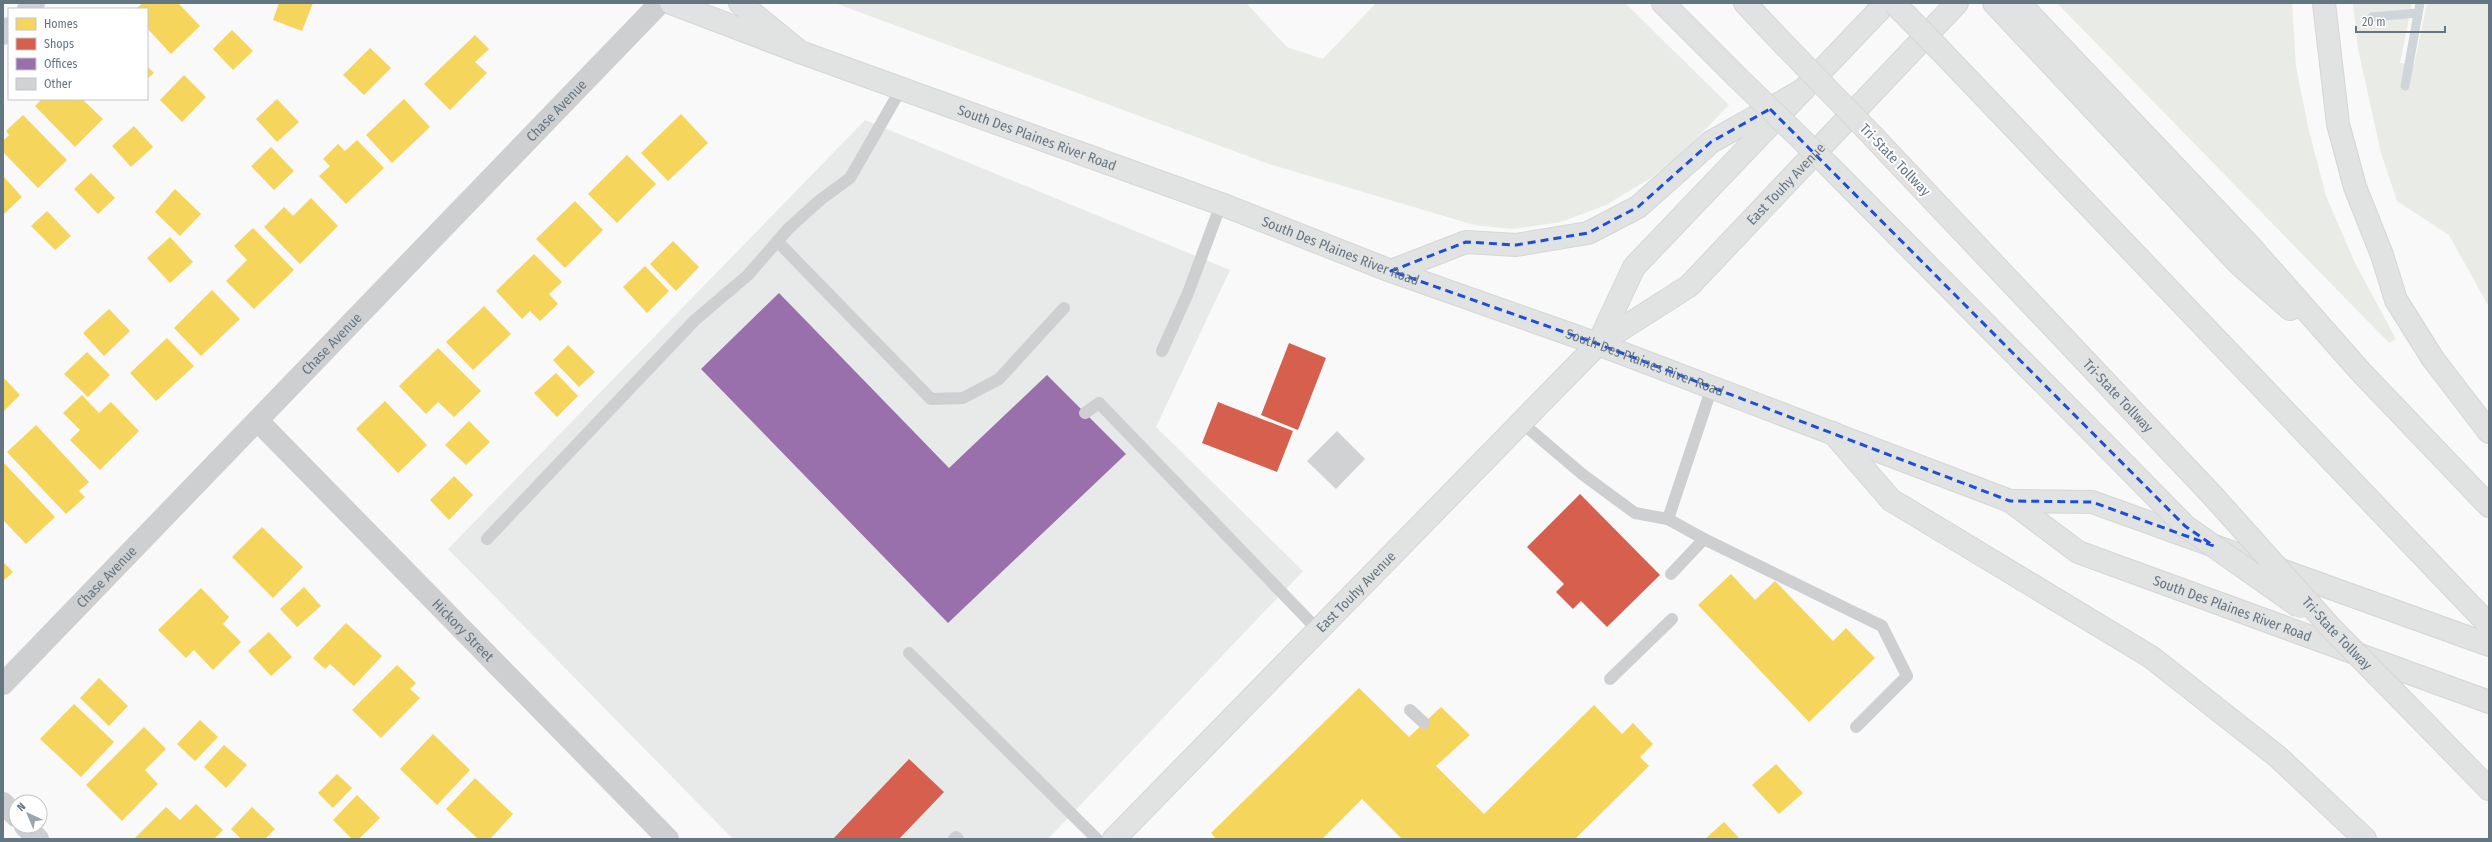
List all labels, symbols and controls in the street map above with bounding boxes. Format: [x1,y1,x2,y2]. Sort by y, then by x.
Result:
legend [8,8,148,100]
scale bar [2356,8,2445,34]
text: 20 m [2362,15,2386,29]
text: Homes [44,17,78,31]
text: Shops [44,37,74,51]
text: Offices [44,57,77,71]
street label: Chase Avenue [523,76,590,145]
text: Other [44,77,73,91]
street label: South Des Plaines River Road [955,101,1119,174]
street label: Tri-State Tollway [1856,120,1934,200]
street label: East Touhy Avenue [1743,139,1829,228]
street label: South Des Plaines River Road [1259,212,1422,289]
street label: Chase Avenue [298,309,365,378]
street label: South Des Plaines River Road [1563,325,1726,400]
street label: Tri-State Tollway [2080,356,2157,436]
street label: Chase Avenue [73,542,140,611]
street label: East Touhy Avenue [1313,548,1399,636]
street label: South Des Plaines River Road [2151,572,2314,645]
street label: Tri-State Tollway [2299,593,2376,674]
street label: Hickory Street [429,595,498,665]
north arrow [8,794,48,834]
text: N [15,800,28,814]

